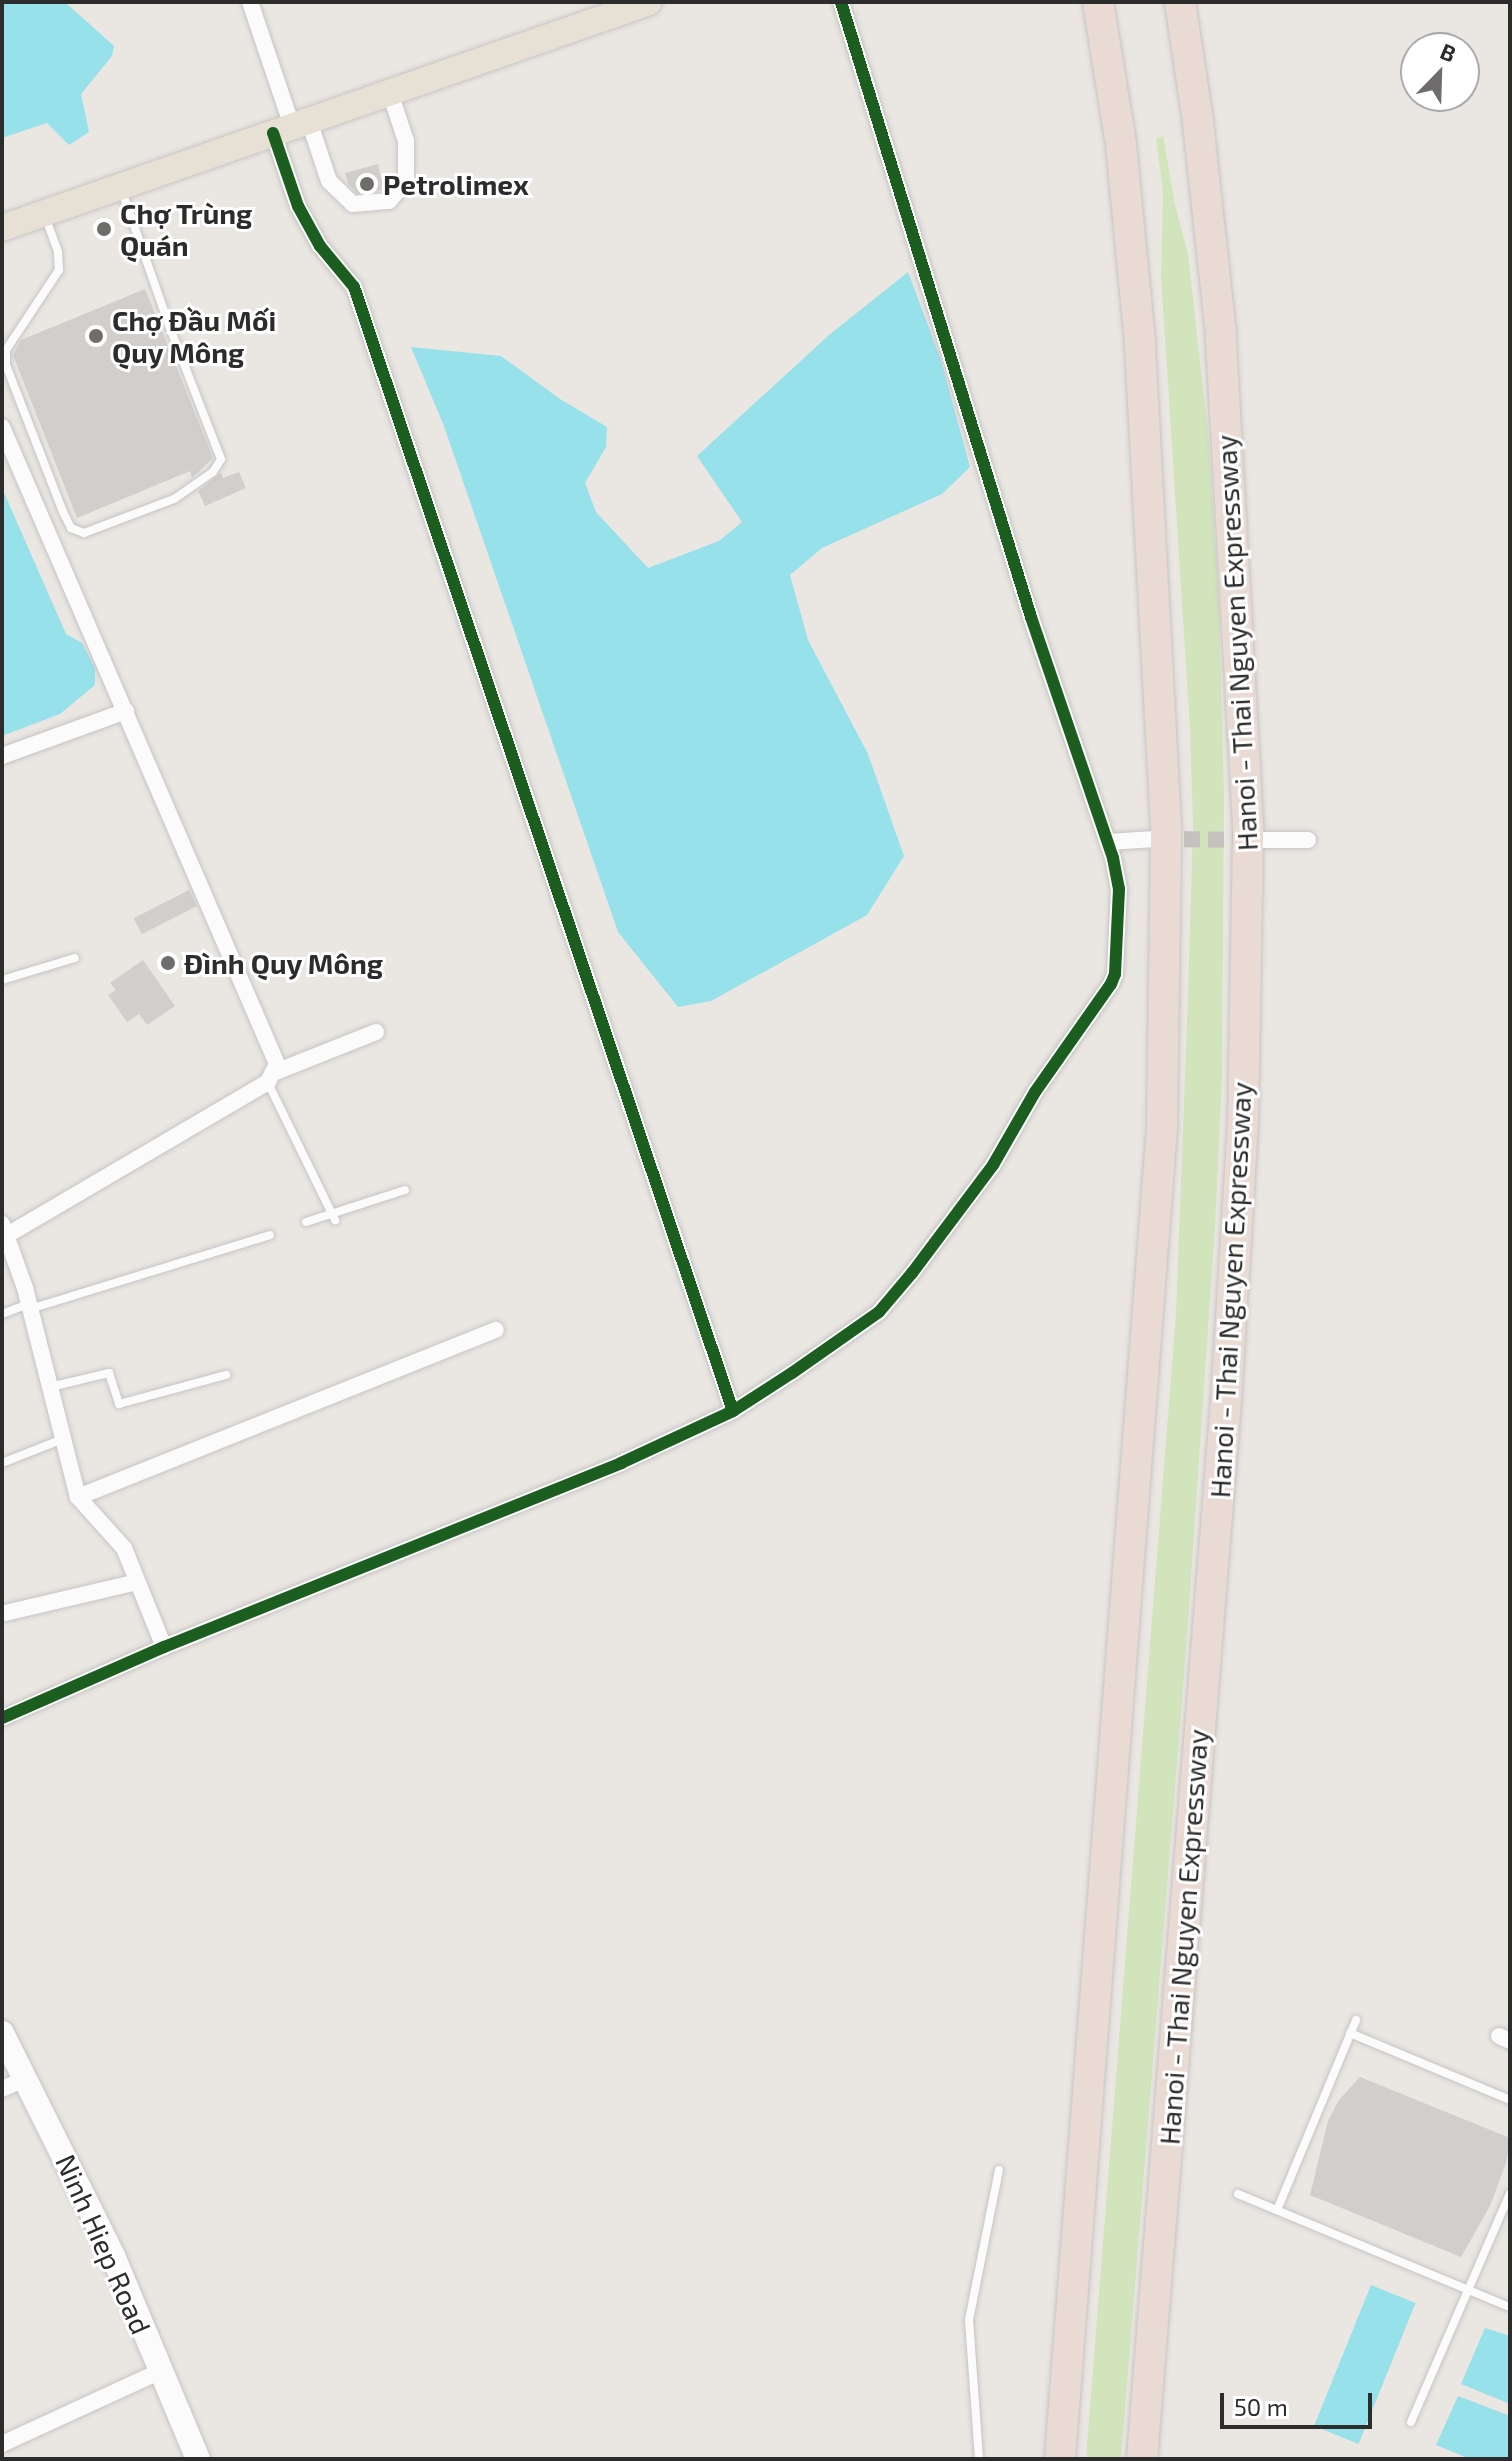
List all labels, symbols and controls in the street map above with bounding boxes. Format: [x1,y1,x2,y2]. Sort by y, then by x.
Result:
north arrow [1400,32,1480,112]
text: B [1437,37,1460,66]
place label: Petrolimex [383,167,529,201]
marker: Petrolimex [358,175,376,193]
place label: Chợ Trùng Quán [120,196,253,262]
marker: Chợ Trùng Quán [95,220,113,238]
place label: Chợ Đầu Mối Quy Mông [112,303,276,369]
marker: Chợ Đầu Mối Quy Mông [87,327,105,345]
street label: Hanoi - Thai Nguyen Expressway [1208,434,1264,852]
place label: Đình Quy Mông [184,946,384,980]
marker: Đình Quy Mông [159,954,177,972]
street label: Hanoi - Thai Nguyen Expressway [1202,1081,1258,1499]
street label: Hanoi - Thai Nguyen Expressway [1152,1728,1214,2146]
street label: Ninh Hiep Road [49,2149,159,2339]
scale bar [1224,2377,1376,2427]
text: 50 m [1234,2392,1288,2421]

